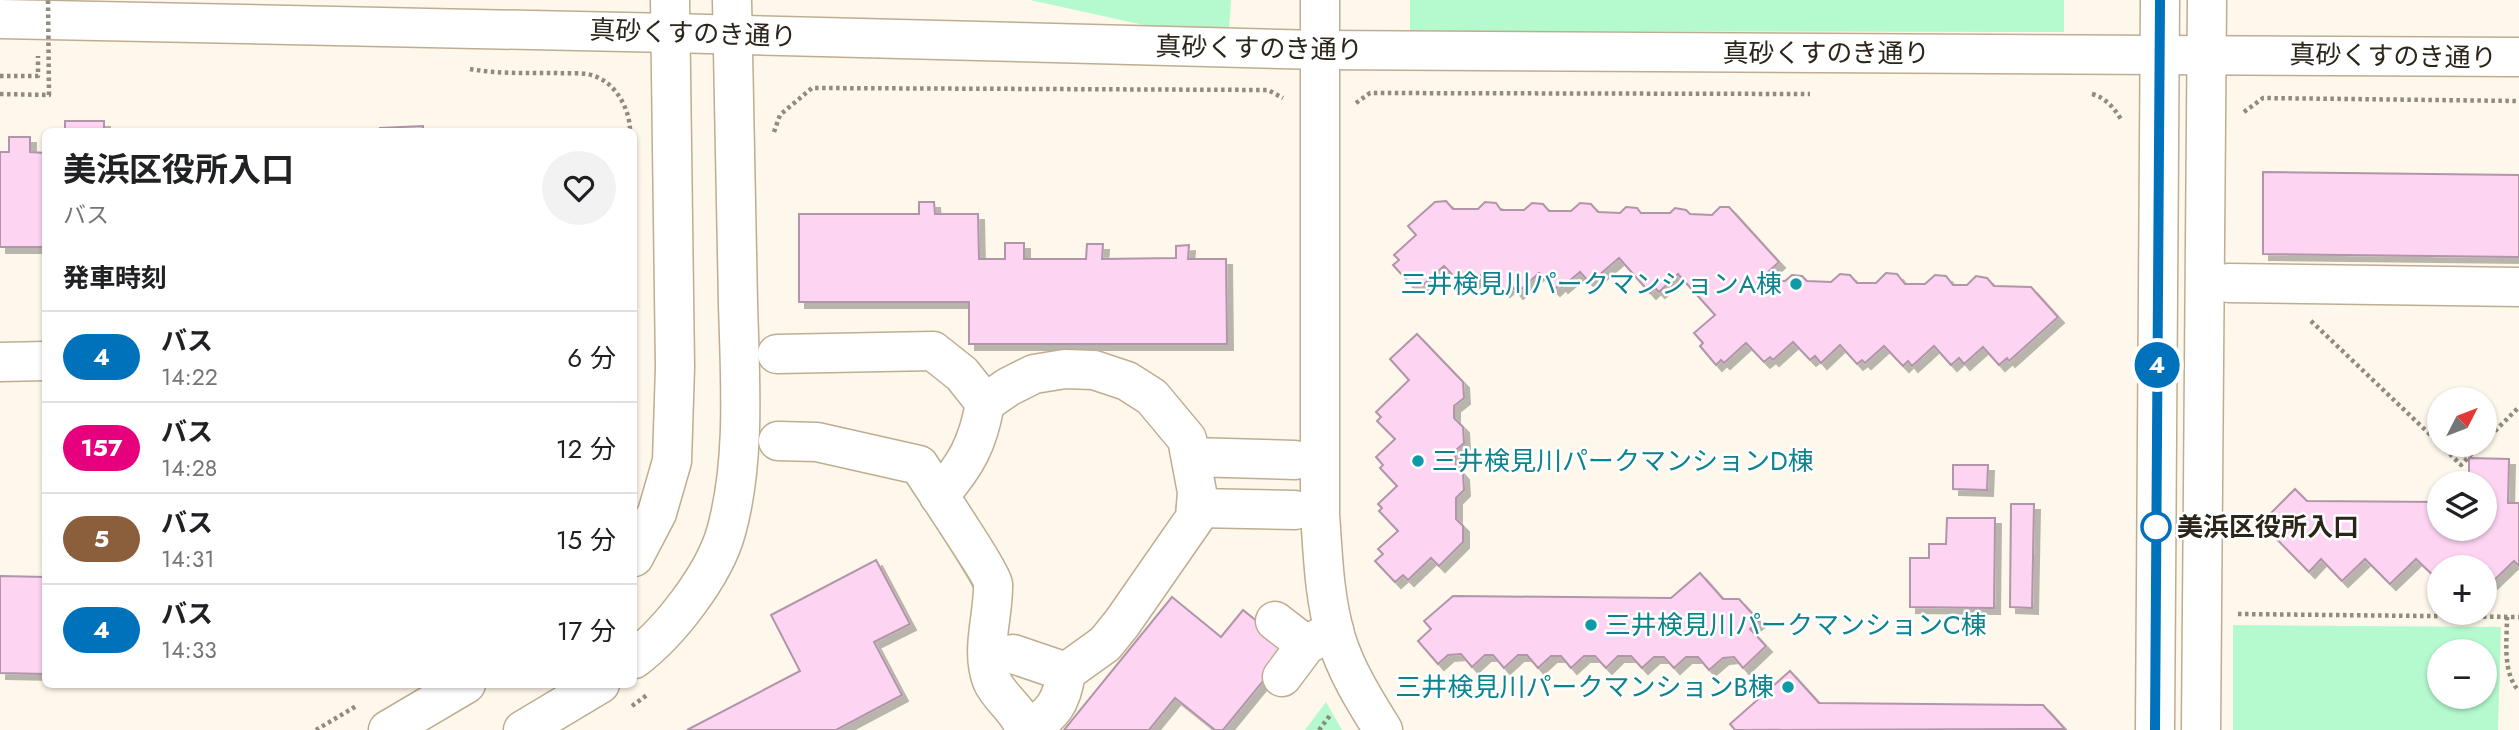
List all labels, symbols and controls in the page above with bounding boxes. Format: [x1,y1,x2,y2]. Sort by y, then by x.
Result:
street label: 真砂くすのき通り [589,10,797,56]
street label: 真砂くすのき通り [1155,27,1363,69]
street label: 真砂くすのき通り [1722,34,1930,72]
street label: 真砂くすのき通り [2289,35,2497,77]
text: 美浜区役所入口 [63,146,294,193]
button: heart [542,151,616,225]
text: バス [63,198,109,232]
text: 発車時刻 [63,259,167,297]
place label: 三井検見川パークマンションA棟 [1401,265,1782,303]
marker: 三井検見川パークマンションA棟 [1788,276,1804,292]
text: バス [161,322,213,360]
text: 4 [93,339,110,374]
text: 6 分 [567,339,616,377]
line badge: 4 [2134,342,2180,388]
text: 4 [2149,347,2165,382]
text: 14:22 [161,360,218,394]
north arrow [2427,387,2497,457]
map controls [2427,387,2497,709]
text: バス [161,413,213,451]
text: 157 [80,430,123,465]
text: 12 分 [556,430,616,468]
place label: 三井検見川パークマンションD棟 [1432,442,1814,480]
text: 14:28 [161,451,217,485]
marker: 三井検見川パークマンションD棟 [1410,453,1426,469]
button: layers [2427,471,2497,541]
text: バス [161,504,213,542]
place label: 美浜区役所入口 [2177,508,2359,546]
marker: 美浜区役所入口 [2141,512,2171,542]
text: 5 [94,521,109,556]
text: 15 分 [556,521,616,559]
text: 14:31 [161,542,215,576]
button: + [2427,555,2497,625]
text: バス [161,595,213,633]
place label: 三井検見川パークマンションC棟 [1605,606,1987,644]
text: 4 [93,612,110,647]
text: 17 分 [557,612,616,650]
marker: 三井検見川パークマンションC棟 [1583,617,1599,633]
text: 14:33 [161,633,217,667]
button: − [2427,639,2497,709]
place label: 三井検見川パークマンションB棟 [1395,668,1774,706]
marker: 三井検見川パークマンションB棟 [1780,679,1796,695]

